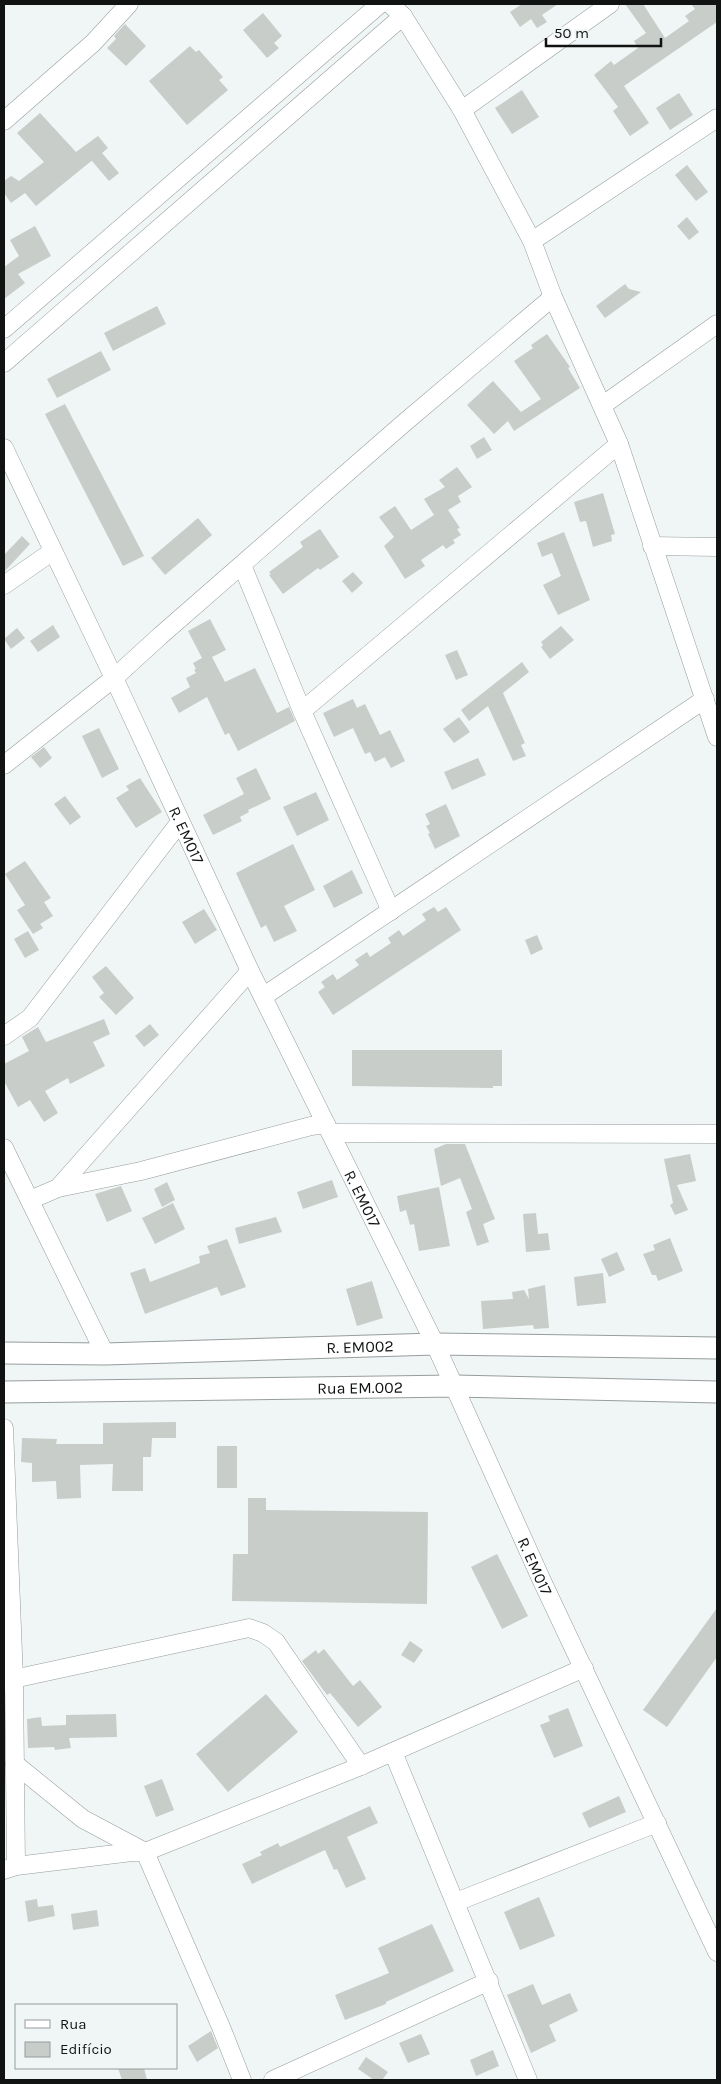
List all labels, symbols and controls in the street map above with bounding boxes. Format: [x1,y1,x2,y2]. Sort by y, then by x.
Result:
scale bar [546,15,661,47]
text: 50 m [554,24,589,42]
street label: R. EM017 [165,803,208,867]
street label: R. EM017 [340,1167,385,1231]
street label: R. EM002 [326,1336,394,1357]
street label: Rua EM.002 [317,1378,403,1398]
street label: R. EM017 [514,1534,556,1599]
legend [15,2004,178,2069]
text: Rua [60,2015,87,2033]
text: Edifício [60,2040,112,2058]

